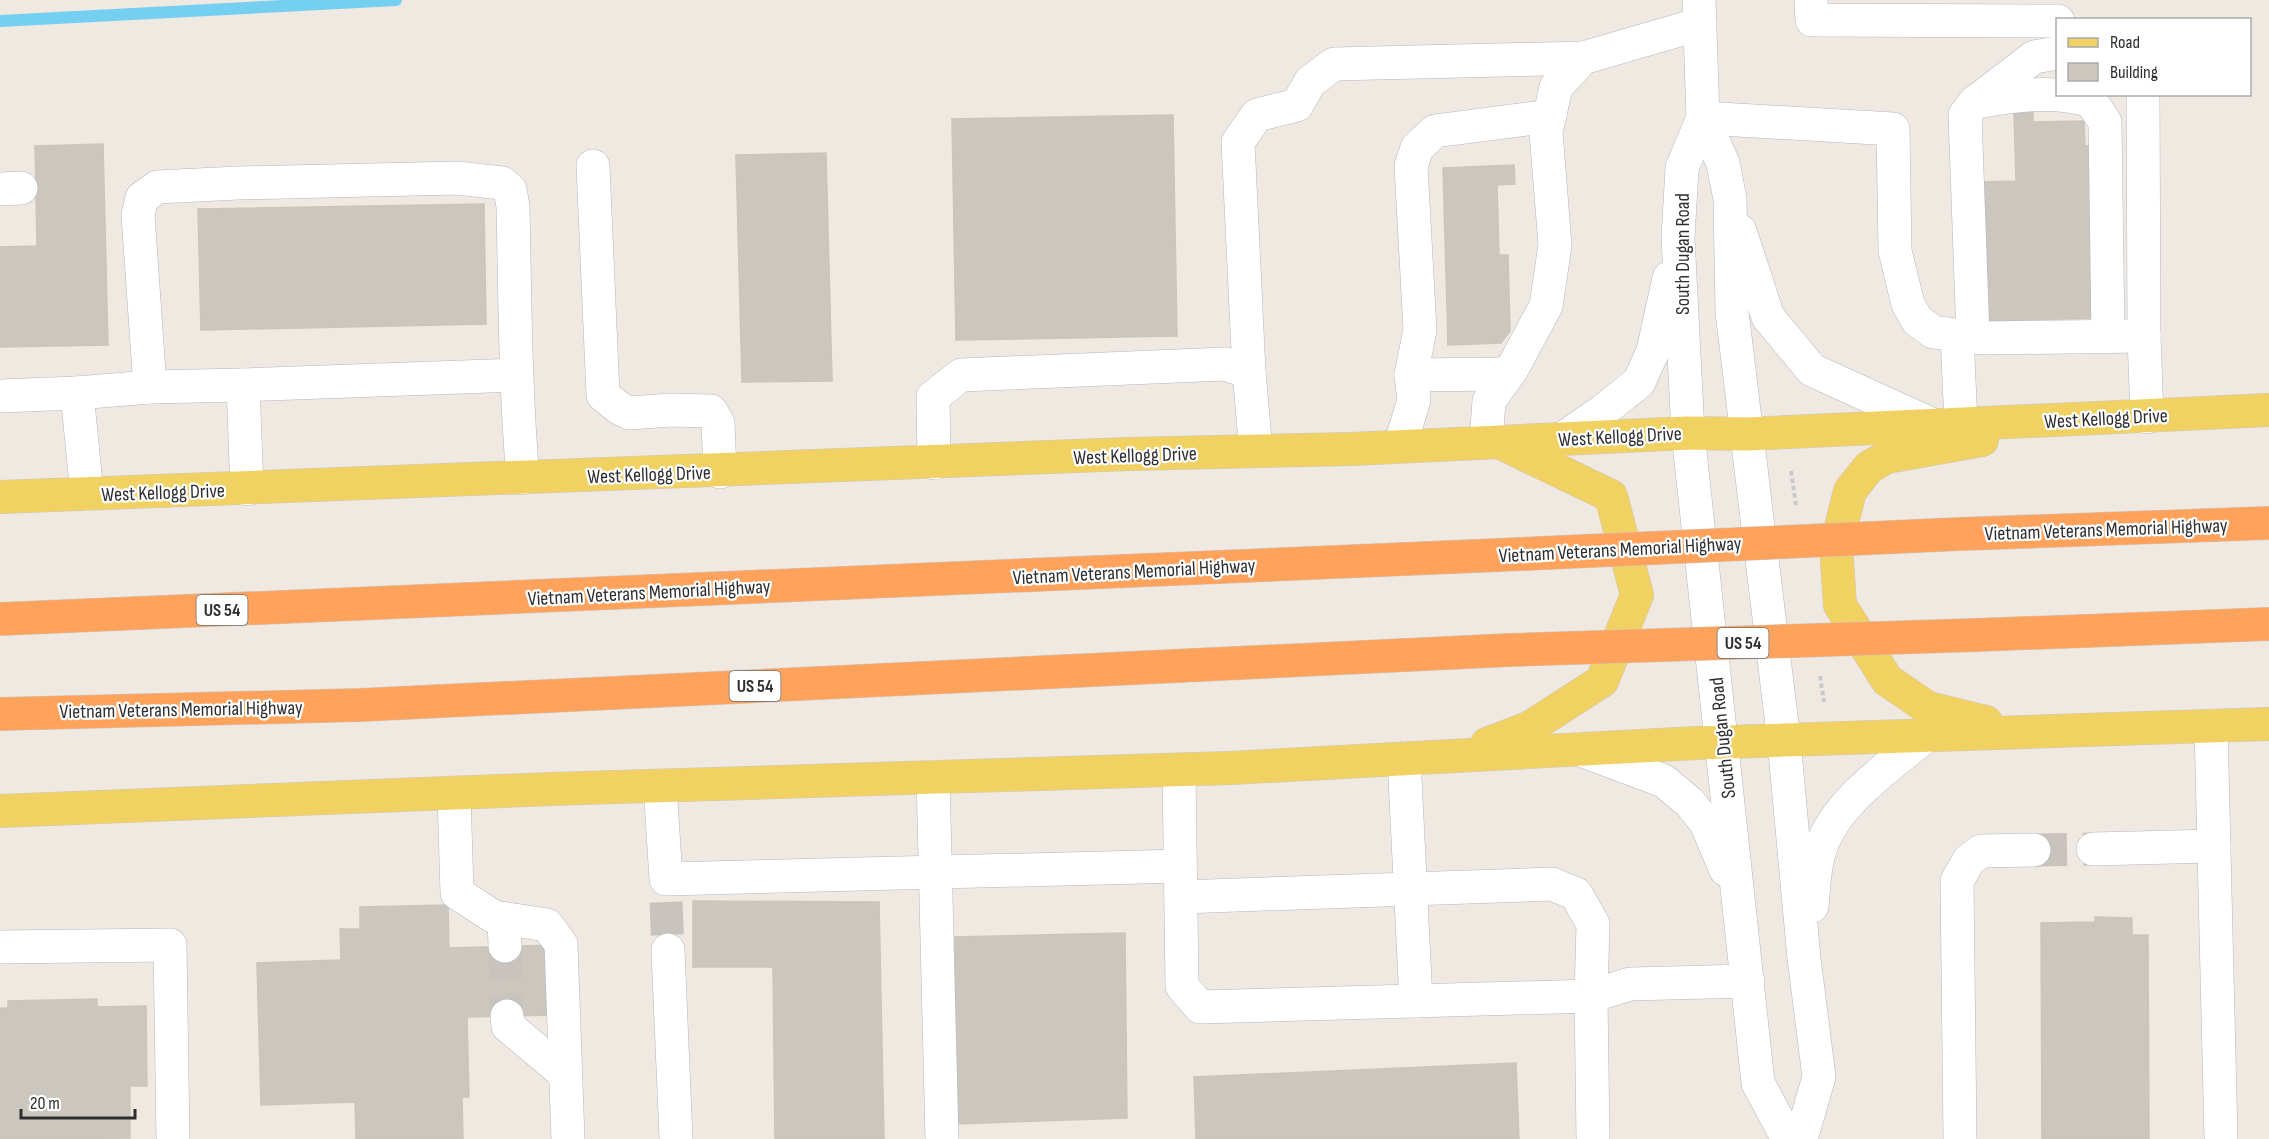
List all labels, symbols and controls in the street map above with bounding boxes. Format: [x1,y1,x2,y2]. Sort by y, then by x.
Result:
legend [2056,18,2251,96]
text: Road [2110,32,2140,53]
text: Building [2110,62,2158,83]
street label: South Dugan Road [1671,193,1695,315]
street label: West Kellogg Drive [2044,404,2168,434]
street label: West Kellogg Drive [1558,422,1682,452]
street label: West Kellogg Drive [1073,442,1197,470]
street label: West Kellogg Drive [587,461,711,489]
street label: West Kellogg Drive [101,479,225,507]
street label: Vietnam Veterans Memorial Highway [1984,514,2228,546]
street label: Vietnam Veterans Memorial Highway [1498,532,1742,568]
street label: Vietnam Veterans Memorial Highway [1012,554,1256,590]
street label: Vietnam Veterans Memorial Highway [527,575,771,611]
road number: US 54 [196,595,248,625]
road number: US 54 [1718,628,1768,658]
road number: US 54 [730,671,780,701]
street label: South Dugan Road [1705,676,1741,800]
street label: Vietnam Veterans Memorial Highway [59,696,303,724]
scale bar [21,1082,135,1120]
text: 20 m [30,1093,60,1114]

